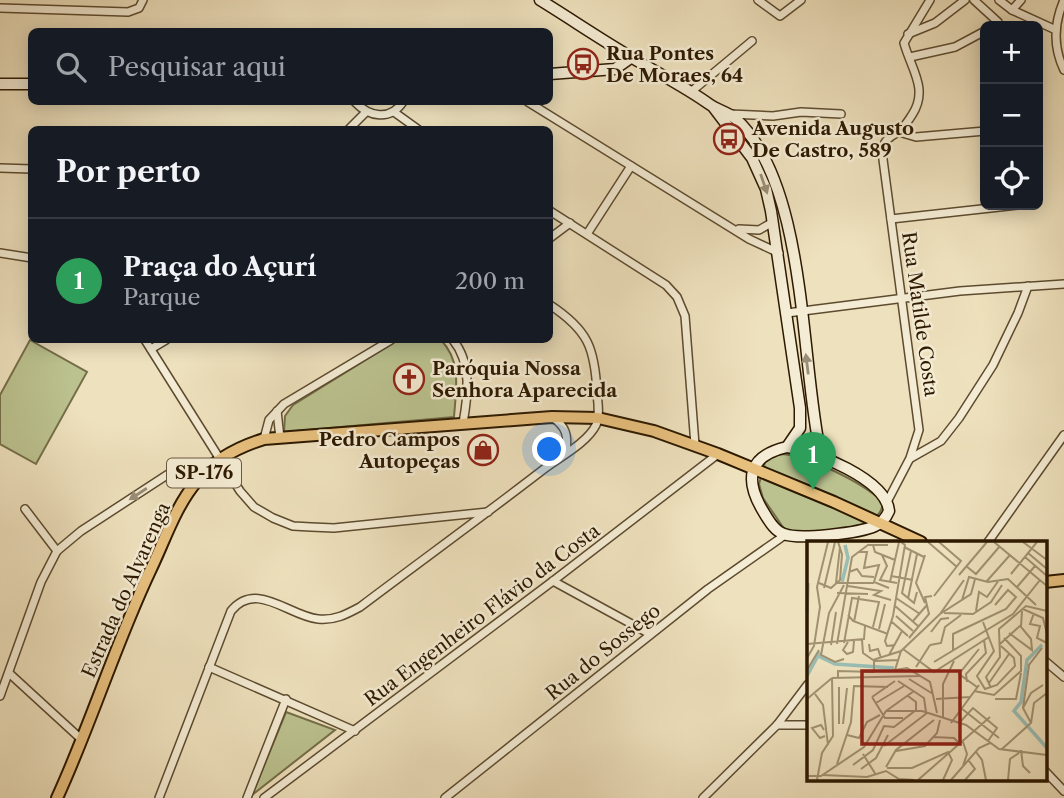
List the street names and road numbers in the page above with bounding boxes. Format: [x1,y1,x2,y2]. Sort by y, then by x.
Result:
street label: Rua Matilde Costa [897,230,943,398]
road number: SP-176 [167,458,241,488]
street label: Estrada do Alvarenga [77,499,175,681]
street label: Rua Engenheiro Flávio da Costa [360,519,604,711]
street label: Rua do Sossego [541,599,665,705]

